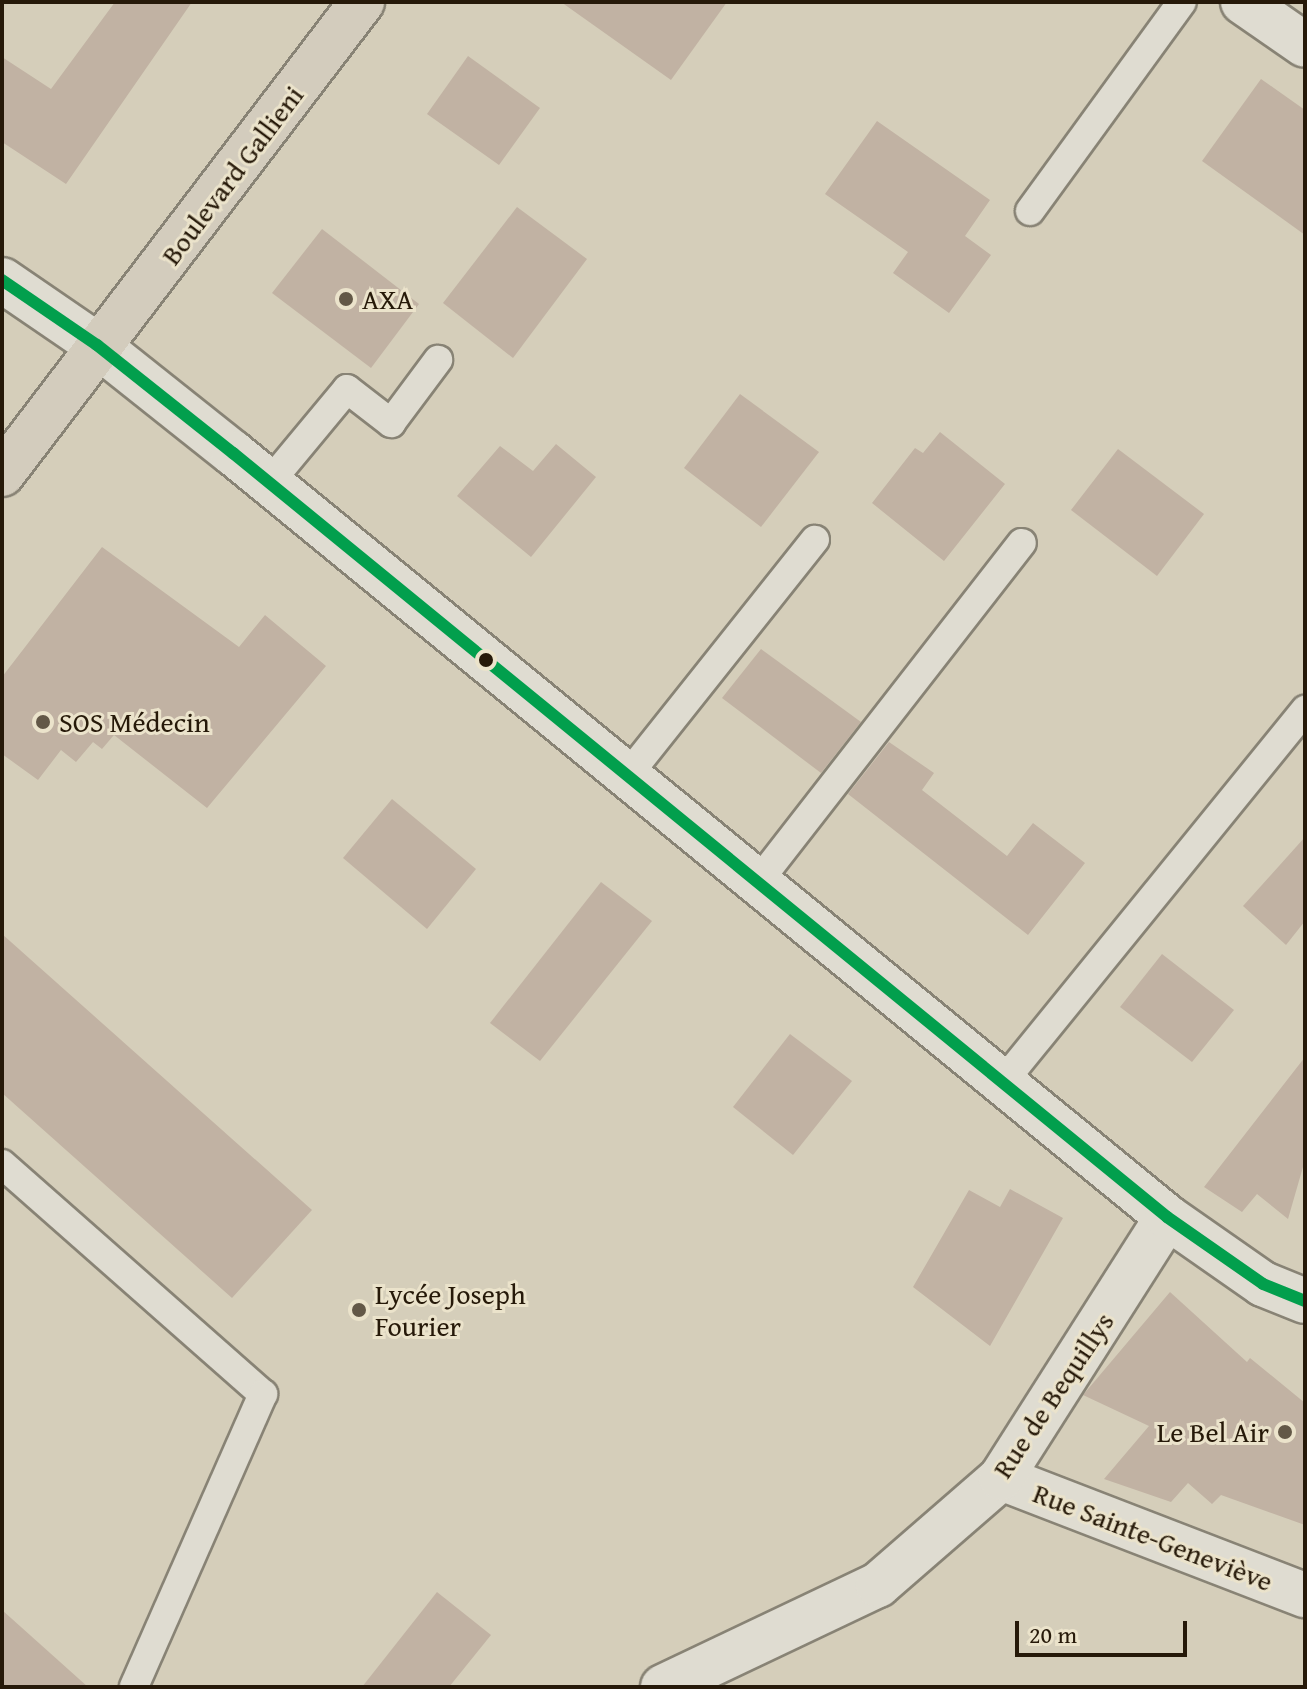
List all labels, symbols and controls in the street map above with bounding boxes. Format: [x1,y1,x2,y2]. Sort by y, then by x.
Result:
street label: Boulevard Gallieni [154,79,310,271]
place label: AXA [362,282,413,316]
marker: AXA [337,290,355,308]
unlabelled marker [478,652,494,668]
place label: SOS Médecin [59,705,210,739]
marker: SOS Médecin [34,713,52,731]
place label: Lycée Joseph Fourier [375,1277,526,1343]
marker: Lycée Joseph Fourier [350,1301,368,1319]
street label: Rue de Bequillys [985,1306,1121,1484]
place label: Le Bel Air [1157,1415,1269,1449]
marker: Le Bel Air [1276,1423,1294,1441]
street label: Rue Sainte-Geneviève [1029,1476,1277,1598]
scale bar [1019,1605,1191,1655]
text: 20 m [1029,1617,1077,1652]

